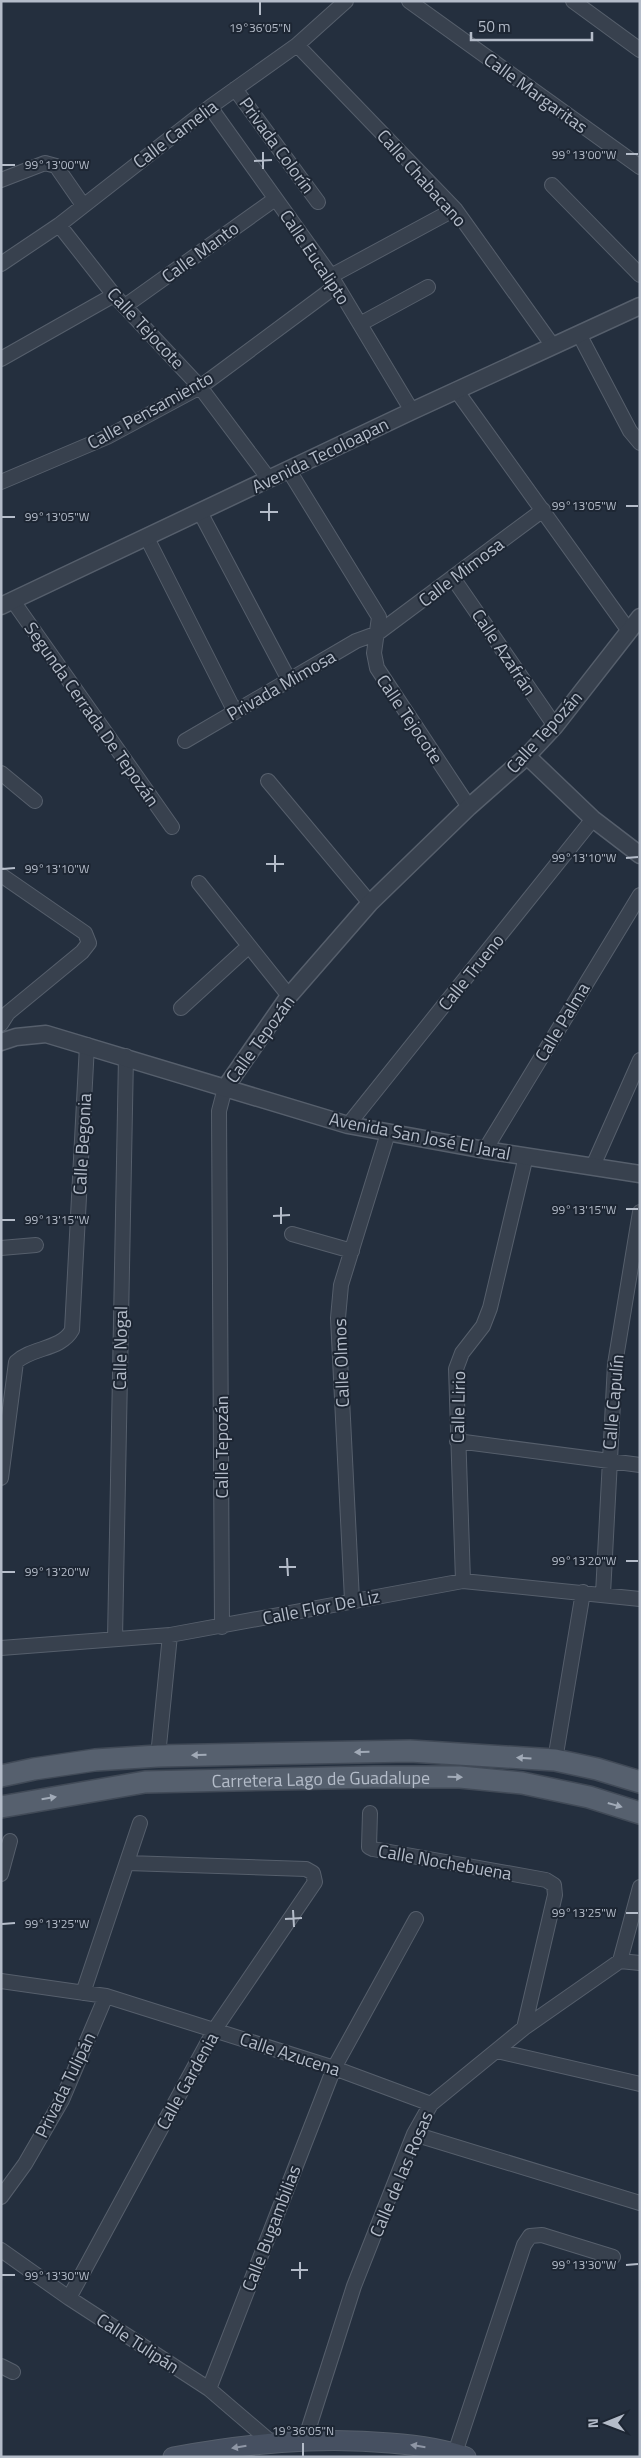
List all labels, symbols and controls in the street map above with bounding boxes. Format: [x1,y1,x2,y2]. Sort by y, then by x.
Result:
scale bar [471,10,592,42]
text: 50 m [478,15,511,38]
text: 19°36'05"N [229,18,291,37]
street label: Calle Margaritas [478,46,594,140]
street label: Privada Colorín [233,91,321,199]
street label: Calle Camelia [127,93,223,175]
street label: Calle Chabacano [371,123,473,233]
text: 99°13'00"W [552,145,617,164]
text: 99°13'00"W [25,155,90,174]
street label: Calle Eucalipto [273,204,357,310]
street label: Calle Manto [156,215,244,289]
street label: Calle Tejocote [101,281,191,375]
street label: Calle Pensamiento [82,364,218,456]
street label: Avenida Tecoloapan [247,410,393,500]
text: 99°13'05"W [552,496,617,515]
text: 99°13'05"W [25,507,90,526]
street label: Calle Mimosa [412,531,510,613]
street label: Calle Azafrán [465,603,543,701]
street label: Segunda Cerrada De Tepozán [18,616,166,812]
street label: Privada Mimosa [221,643,341,727]
street label: Calle Tejocote [370,669,450,769]
street label: Calle Tepozán [500,685,588,779]
text: 99°13'10"W [552,848,617,867]
text: 99°13'10"W [25,859,90,878]
street label: Calle Trueno [432,928,510,1016]
street label: Calle Palma [528,977,596,1067]
street label: Calle Tepozán [219,989,301,1089]
street label: Calle Begonia [66,1092,98,1196]
street label: Avenida San José El Jaral [327,1105,513,1167]
text: 99°13'15"W [552,1200,617,1219]
text: 99°13'15"W [25,1210,90,1229]
street label: Calle Nogal [106,1306,134,1390]
street label: Calle Olmos [326,1318,356,1408]
street label: Calle Capulín [595,1353,631,1451]
street label: Calle Lirio [444,1371,472,1443]
street label: Calle Tepozán [208,1396,235,1498]
text: 99°13'20"W [552,1551,617,1570]
text: 99°13'20"W [25,1562,90,1581]
street label: Calle Flor De Liz [260,1582,382,1632]
one-way arrow [353,1748,369,1756]
one-way arrow [191,1751,207,1759]
one-way arrow [516,1754,532,1762]
street label: Carretera Lago de Guadalupe [211,1764,430,1794]
one-way arrow [448,1774,464,1782]
one-way arrow [42,1794,58,1802]
one-way arrow [608,1802,623,1810]
street label: Calle Nochebuena [376,1837,514,1887]
text: 99°13'25"W [552,1903,617,1922]
text: 99°13'25"W [25,1914,90,1933]
street label: Calle Azucena [236,2025,344,2083]
street label: Calle Gardenia [149,2027,225,2135]
street label: Privada Tulipán [28,2028,102,2142]
street label: Calle de las Rosas [362,2107,440,2241]
street label: Calle Bugambilias [235,2161,307,2295]
text: 99°13'30"W [552,2255,617,2274]
text: 99°13'30"W [25,2266,90,2285]
street label: Calle Tulipán [91,2306,185,2380]
north arrow [581,2398,631,2448]
text: N [582,2418,603,2428]
text: 19°36'05"N [272,2421,334,2440]
one-way arrow [410,2442,426,2450]
one-way arrow [231,2443,247,2451]

